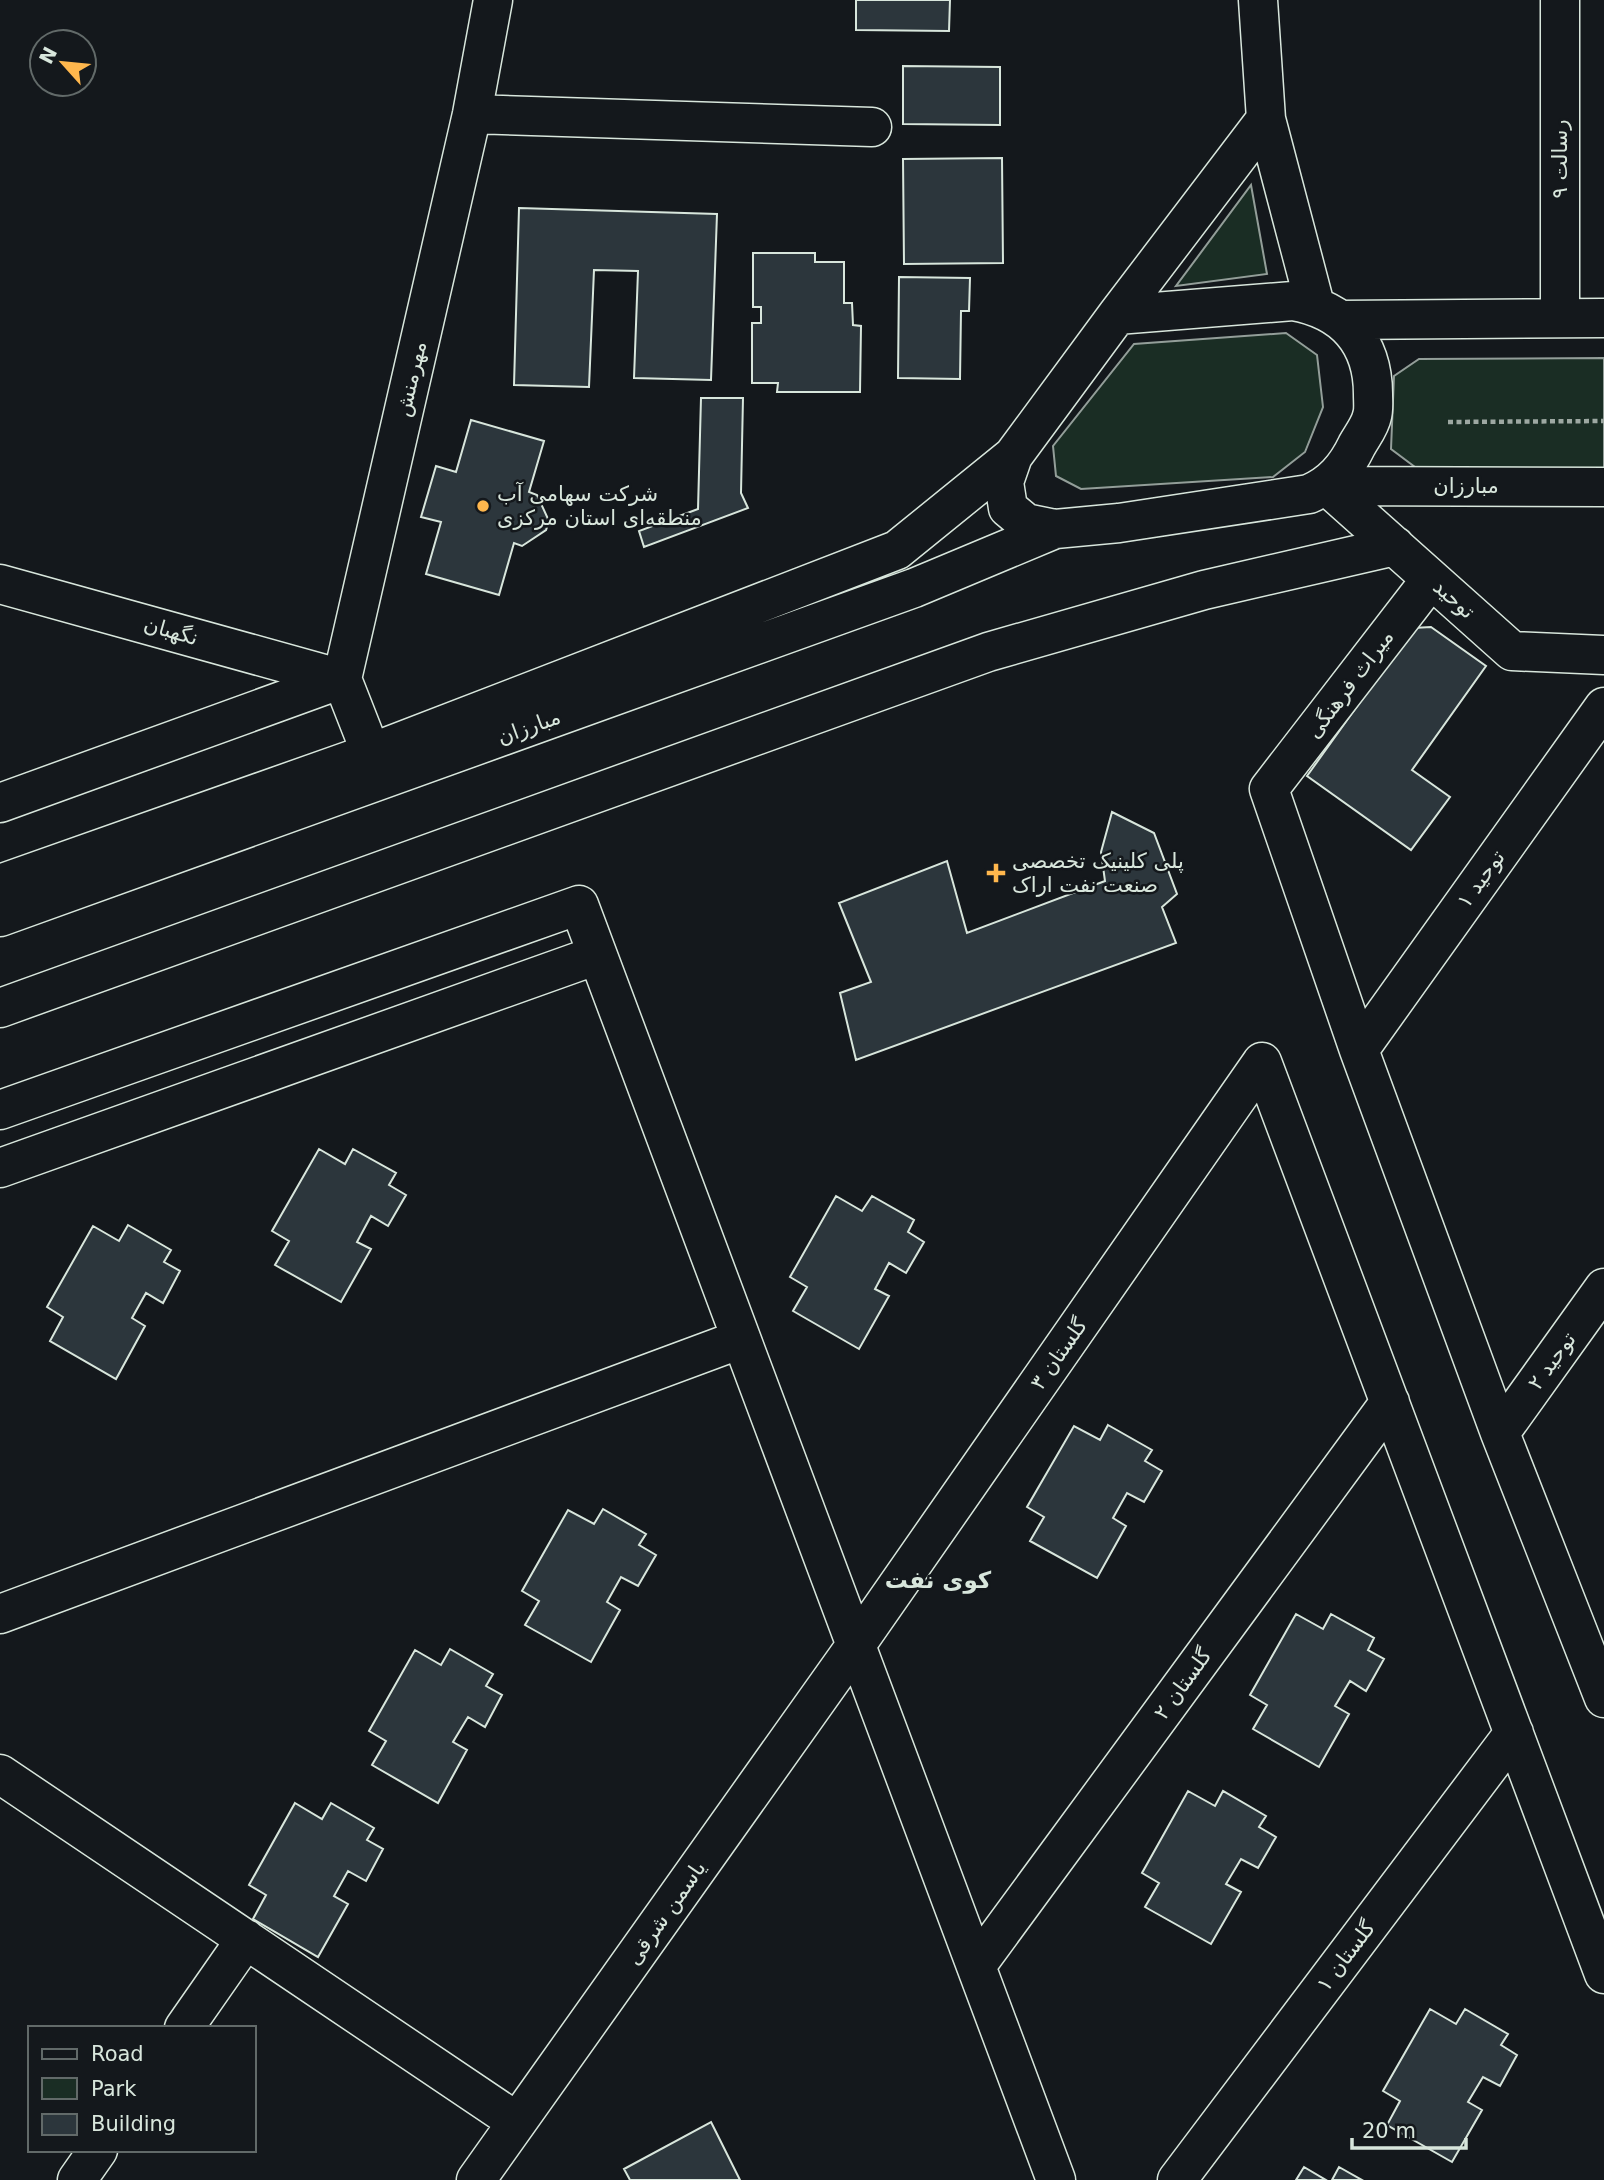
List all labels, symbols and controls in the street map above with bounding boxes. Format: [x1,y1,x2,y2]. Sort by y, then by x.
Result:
north arrow [28,28,98,98]
text: N [34,43,61,67]
street label: رسالت ۹ [1548,119,1572,199]
street label: مهرمنش [391,339,431,419]
street label: مبارزان [1433,474,1499,498]
place label: شرکت سهامی آب منطقه‌ای استان مرکزی [497,481,702,530]
marker: شرکت سهامی آب منطقه‌ای استان مرکزی [475,498,491,514]
street label: توحید [1428,575,1480,624]
street label: نگهبان [141,612,201,650]
street label: میراث فرهنگی [1301,625,1399,743]
street label: مبارزان [494,705,564,749]
street label: توحید ۱ [1452,846,1510,912]
place label: پلی کلینیک تخصصی صنعت نفت اراک [1012,849,1184,897]
marker: پلی کلینیک تخصصی صنعت نفت اراک [986,863,1006,883]
street label: گلستان ۳ [1026,1314,1092,1394]
street label: توحید ۲ [1523,1328,1581,1394]
district label: کوی نفت [885,1567,992,1594]
street label: گلستان ۲ [1149,1644,1217,1724]
street label: یاسمن شرقی [621,1856,711,1970]
street label: گلستان ۱ [1312,1916,1380,1996]
legend [28,2026,256,2152]
text: Road [91,2042,144,2066]
text: Park [91,2077,137,2101]
scale bar [1352,2106,1466,2150]
text: Building [91,2112,176,2136]
text: 20 m [1362,2119,1416,2143]

